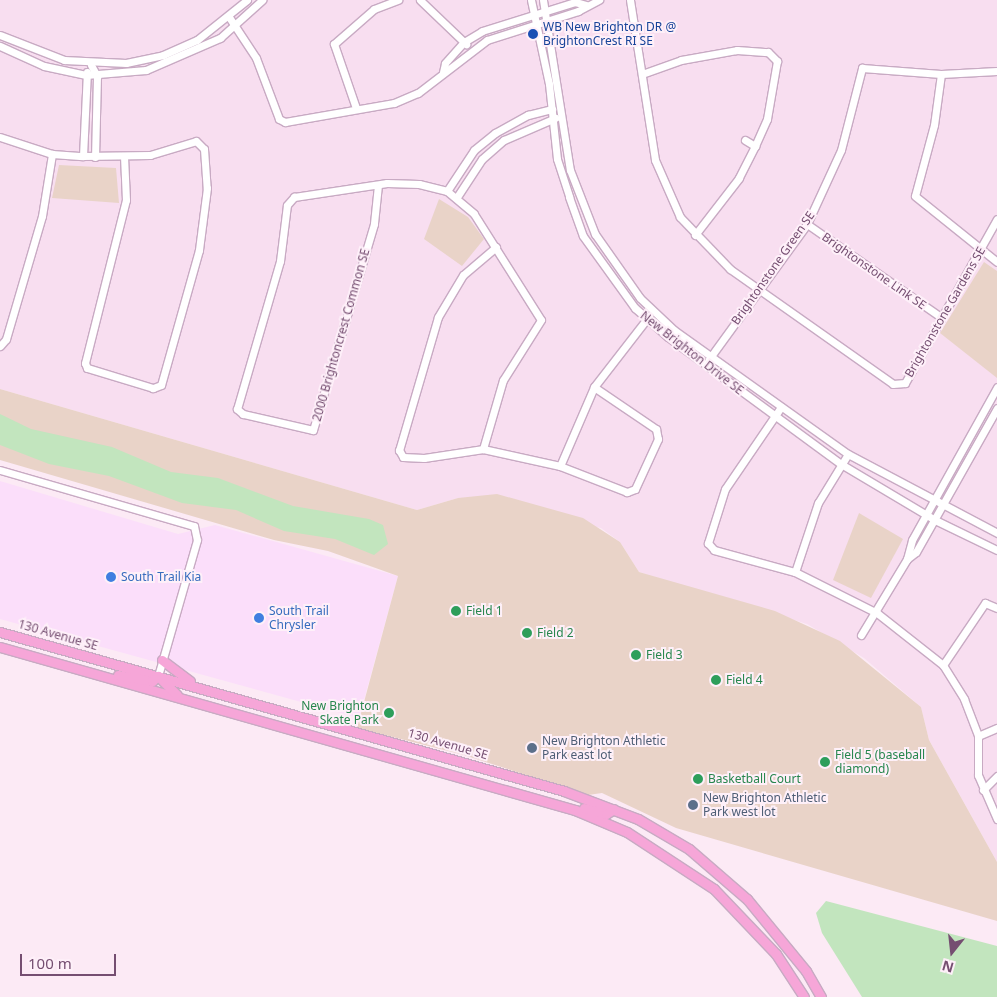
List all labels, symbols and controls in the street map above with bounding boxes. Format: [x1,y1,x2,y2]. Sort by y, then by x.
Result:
place label: WB New Brighton DR @ BrightonCrest RI SE [543,20,676,48]
marker: WB New Brighton DR @ BrightonCrest RI SE [527,28,539,40]
street label: Brightonstone Green SE [728,209,818,327]
street label: Brightonstone Link SE [819,230,929,312]
street label: Brightonstone Gardens SE [902,244,988,380]
street label: 2000 Brightoncrest Common SE [309,247,373,423]
street label: New Brighton Drive SE [638,308,746,398]
place label: South Trail Kia [121,570,201,584]
marker: South Trail Kia [105,571,117,583]
place label: South Trail Chrysler [269,604,329,632]
place label: Field 1 [466,604,503,618]
marker: Field 1 [450,605,462,617]
marker: South Trail Chrysler [253,612,265,624]
street label: 130 Avenue SE [16,617,100,653]
place label: Field 2 [537,626,574,640]
marker: Field 2 [521,627,533,639]
place label: Field 3 [646,648,683,662]
marker: Field 3 [630,649,642,661]
place label: Field 4 [726,673,763,687]
marker: Field 4 [710,674,722,686]
place label: New Brighton Skate Park [301,699,379,727]
marker: New Brighton Skate Park [383,707,395,719]
street label: 130 Avenue SE [406,726,490,762]
place label: New Brighton Athletic Park east lot [542,734,665,762]
marker: New Brighton Athletic Park east lot [526,742,538,754]
place label: Field 5 (baseball diamond) [835,748,925,776]
marker: Field 5 (baseball diamond) [819,756,831,768]
place label: Basketball Court [708,772,801,786]
marker: Basketball Court [692,773,704,785]
place label: New Brighton Athletic Park west lot [703,791,826,819]
marker: New Brighton Athletic Park west lot [687,799,699,811]
north arrow [927,927,977,977]
scale bar [22,944,119,976]
text: 100 m [28,953,72,973]
text: N [940,956,956,978]

